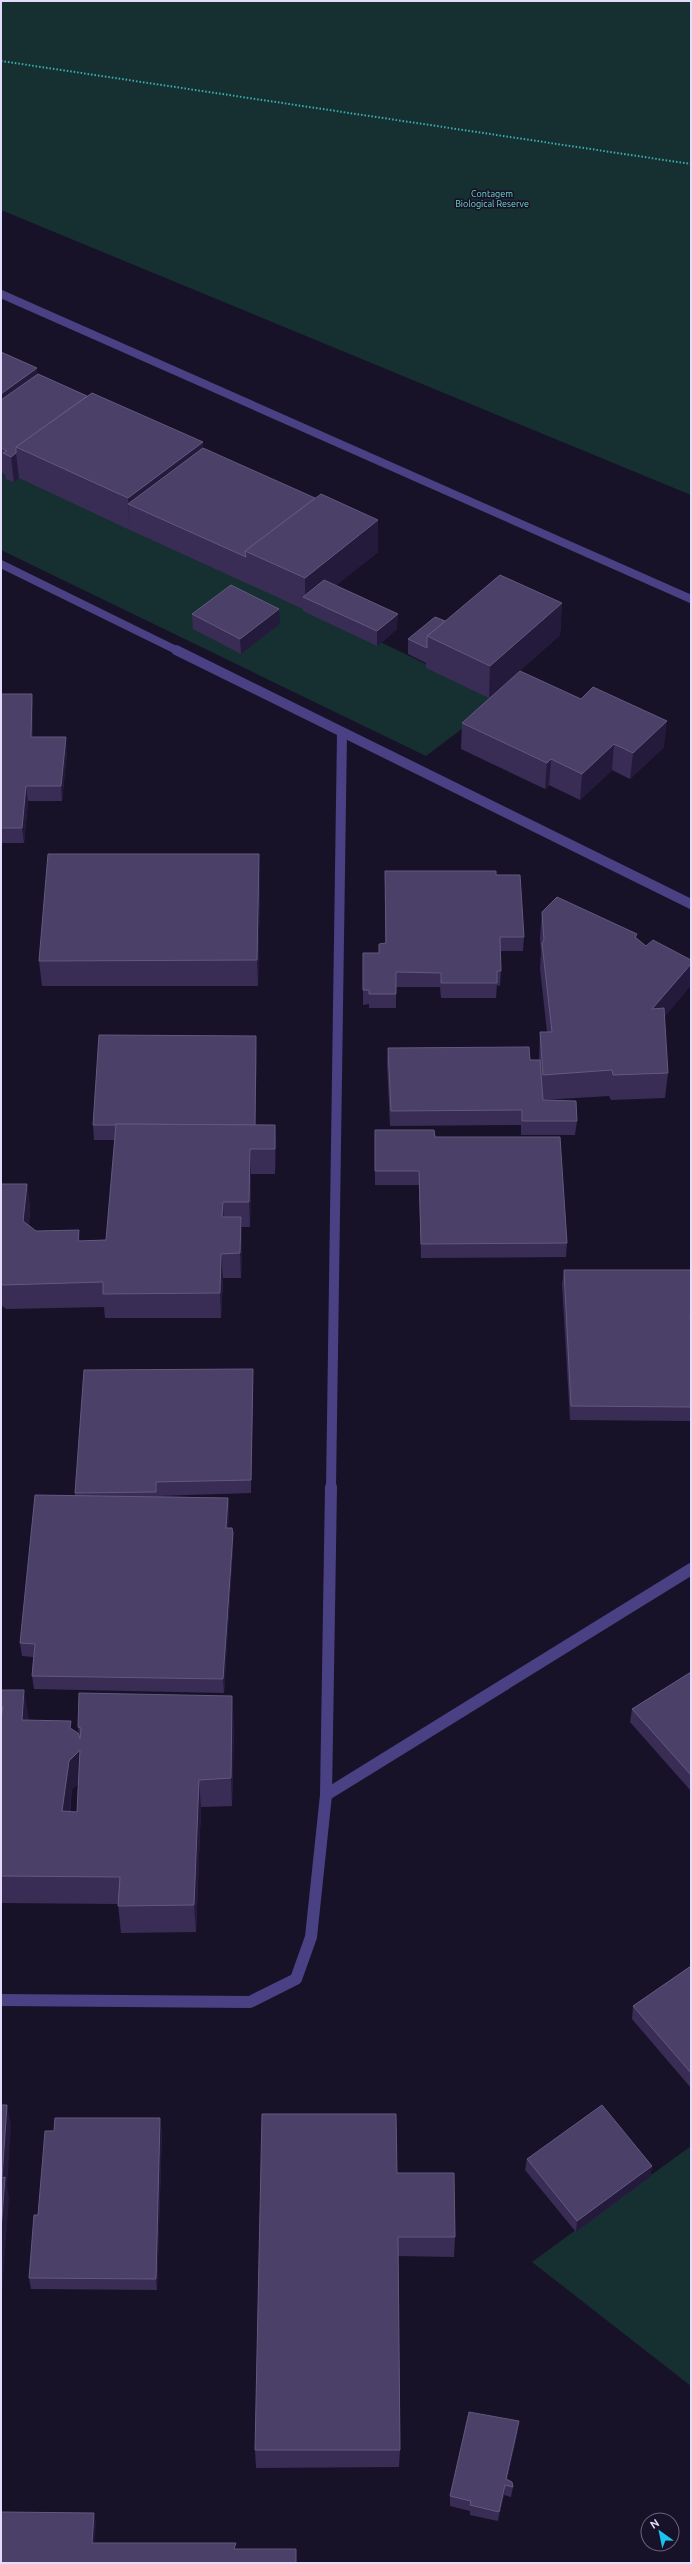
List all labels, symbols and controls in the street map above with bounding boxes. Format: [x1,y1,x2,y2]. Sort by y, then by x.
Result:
park label: Contagem Biological Reserve [455,189,529,209]
north arrow [640,2512,680,2552]
text: N [648,2516,661,2531]

